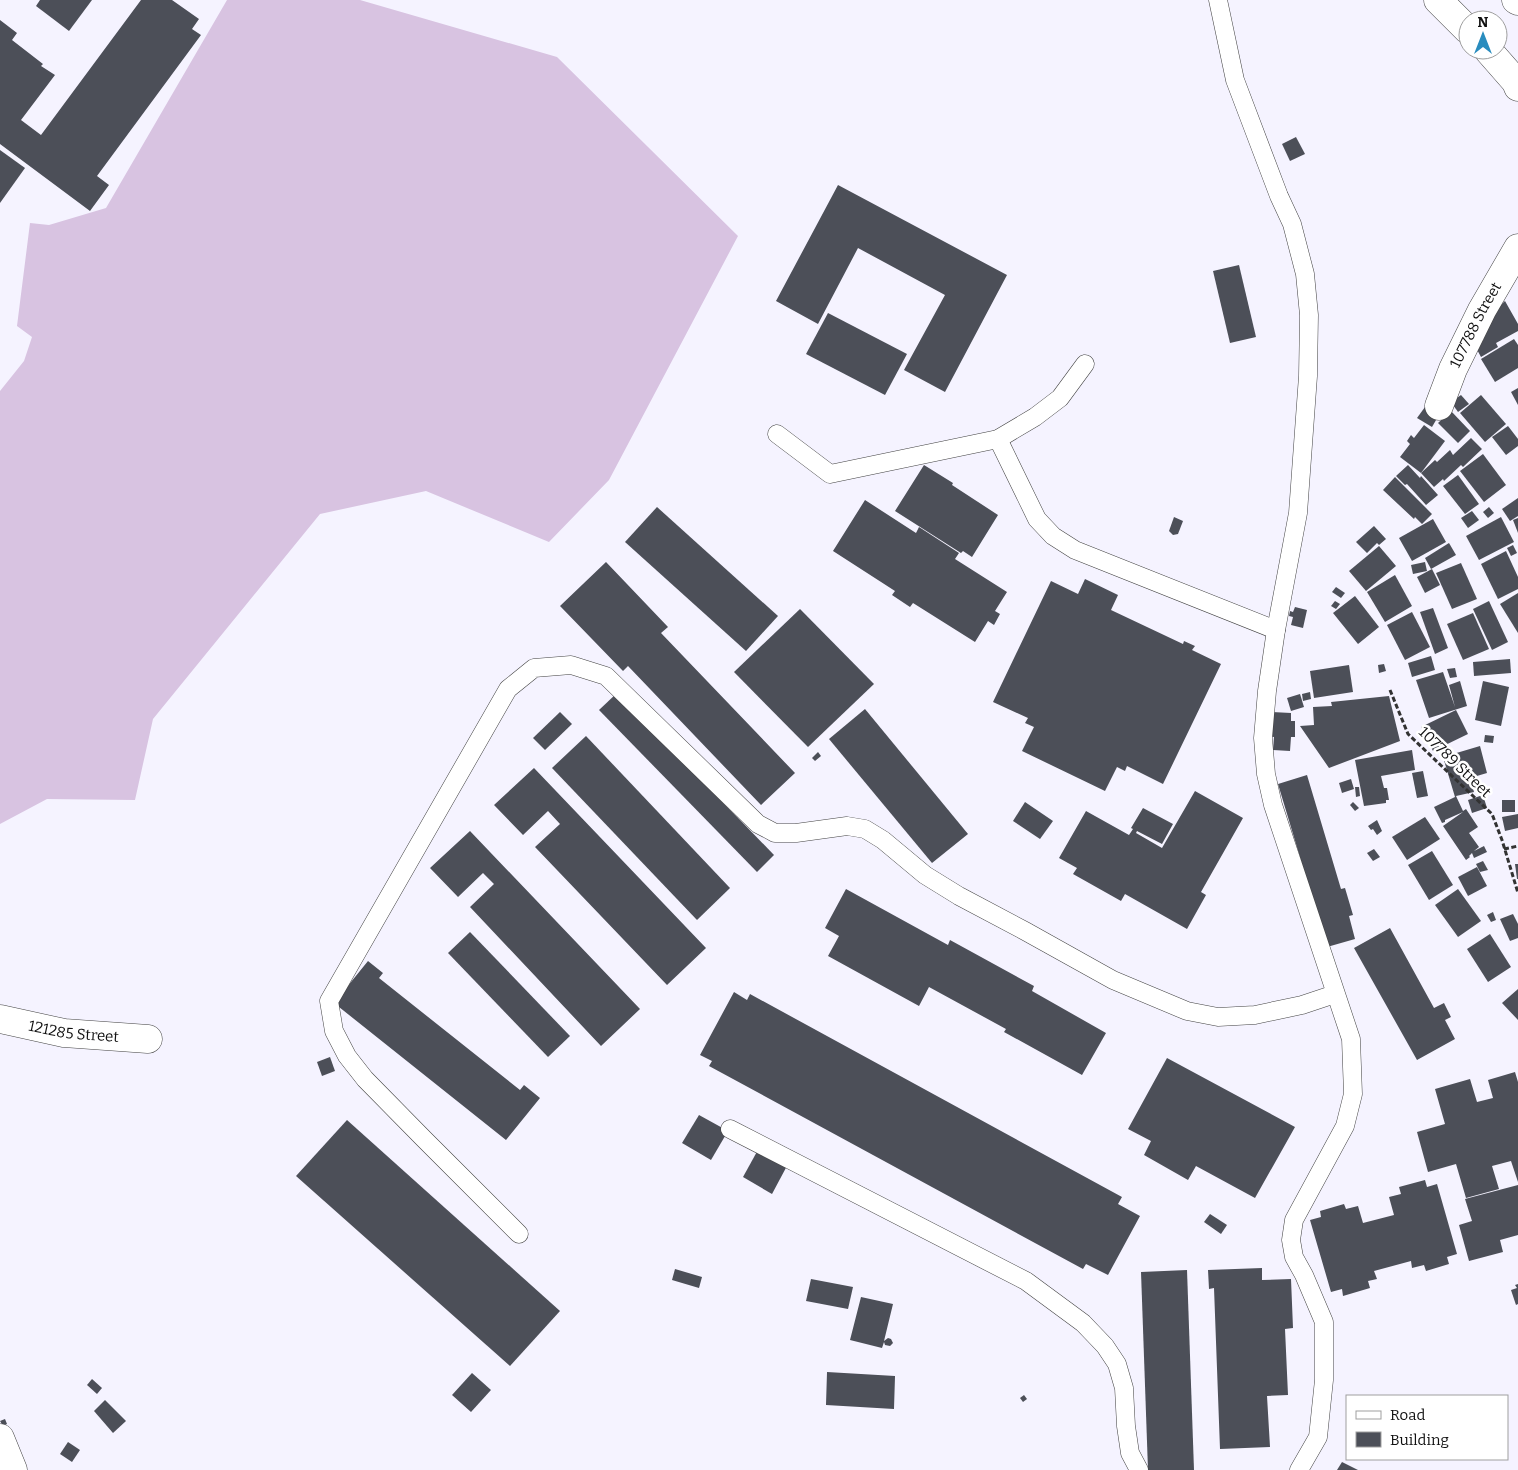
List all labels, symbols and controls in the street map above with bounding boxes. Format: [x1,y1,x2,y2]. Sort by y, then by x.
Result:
north arrow [1458,10,1508,60]
text: N [1478,14,1489,31]
street label: 107788 Street [1446,278,1505,371]
street label: 107789 Street [1415,723,1495,801]
street label: 121285 Street [27,1017,120,1046]
legend [1346,1395,1508,1460]
text: Road [1390,1406,1425,1424]
text: Building [1390,1431,1449,1449]

